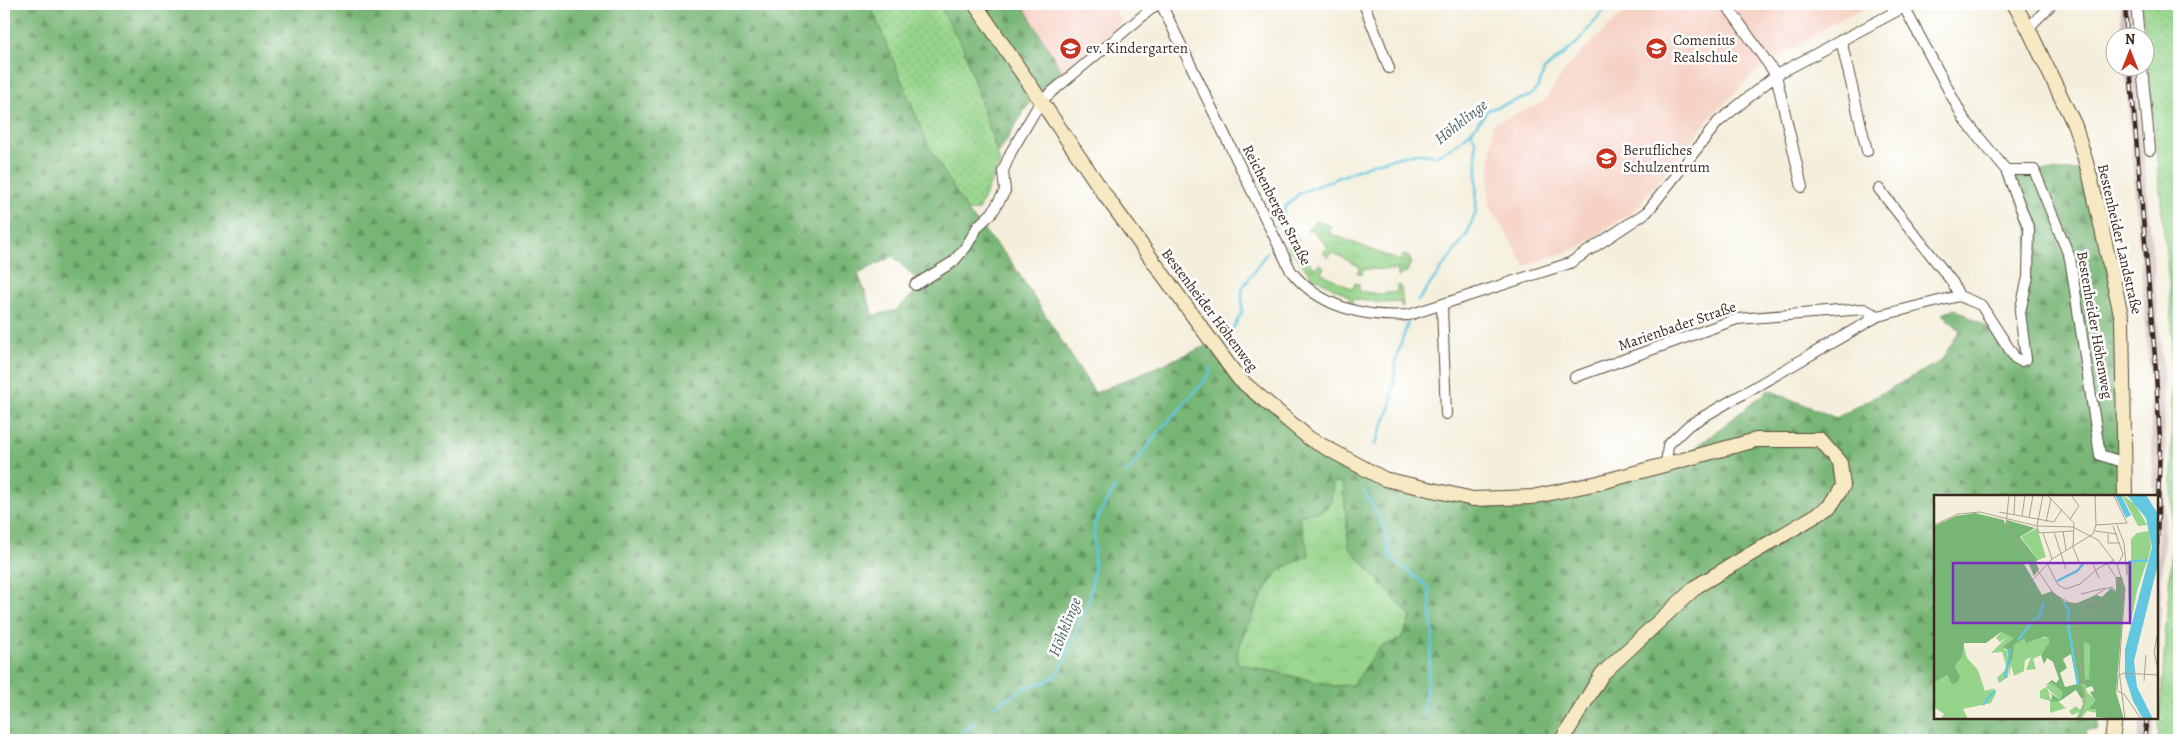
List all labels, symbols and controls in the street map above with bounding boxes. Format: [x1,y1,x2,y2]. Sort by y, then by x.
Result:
north arrow [2106,28,2156,78]
place label: Comenius Realschule [1673,30,1738,67]
text: N [2125,30,2135,49]
school or university icon: ev. Kindergarten [1058,36,1082,60]
school or university icon: Comenius Realschule [1645,37,1669,61]
place label: ev. Kindergarten [1086,38,1188,58]
water label: Höhklinge [1430,94,1492,150]
place label: Berufliches Schulzentrum [1623,140,1710,177]
street label: Reichenberger Straße [1238,141,1316,269]
school or university icon: Berufliches Schulzentrum [1595,147,1619,171]
street label: Bestenheider Landstraße [2093,162,2147,317]
street label: Bestenheider Höhenweg [1157,244,1263,376]
street label: Bestenheider Höhenweg [2072,250,2118,401]
street label: Marienbader Straße [1615,296,1739,356]
inset map [1934,495,2158,719]
water label: Höhklinge [1043,594,1087,660]

